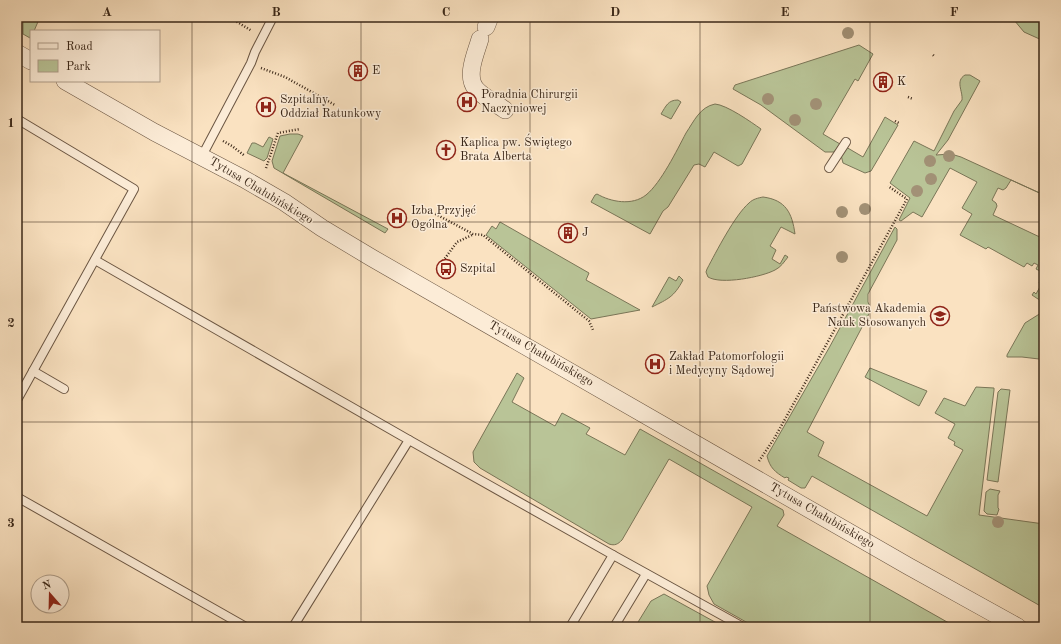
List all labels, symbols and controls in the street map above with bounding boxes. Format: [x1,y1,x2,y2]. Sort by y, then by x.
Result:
text: A [102,6,112,19]
text: B [271,6,281,19]
text: C [442,6,450,19]
text: D [610,6,620,19]
text: E [781,6,790,19]
text: F [950,6,959,19]
legend [30,30,160,82]
text: Road [66,41,93,53]
building icon: E [347,60,369,82]
text: Park [66,61,91,73]
place label: E [372,65,380,77]
building icon: K [872,71,894,93]
place label: K [897,76,906,88]
place label: Poradnia Chirurgii Naczyniowej [481,89,578,115]
hospital icon: Poradnia Chirurgii Naczyniowej [456,91,478,113]
place label: Szpitalny Oddział Ratunkowy [280,94,382,120]
hospital icon: Szpitalny Oddział Ratunkowy [255,96,277,118]
text: 1 [7,117,15,130]
place label: Kaplica pw. Świętego Brata Alberta [460,133,572,163]
church icon: Kaplica pw. Świętego Brata Alberta [435,139,457,161]
street label: Tytusa Chałubińskiego [207,155,315,227]
place label: Izba Przyjęć Ogólna [411,205,476,231]
hospital icon: Izba Przyjęć Ogólna [386,207,408,229]
building icon: J [557,222,579,244]
place label: J [582,227,589,239]
bus stop icon: Szpital [435,258,457,280]
place label: Szpital [460,263,496,275]
place label: Państwowa Akademia Nauk Stosowanych [812,303,926,329]
school or university icon: Państwowa Akademia Nauk Stosowanych [929,305,951,327]
text: 2 [7,317,15,330]
street label: Tytusa Chałubińskiego [487,319,595,389]
place label: Zakład Patomorfologii i Medycyny Sądowej [669,351,784,377]
hospital icon: Zakład Patomorfologii i Medycyny Sądowej [644,353,666,375]
street label: Tytusa Chałubińskiego [768,481,876,551]
text: 3 [7,517,15,530]
north arrow [30,574,70,614]
text: N [41,579,53,593]

